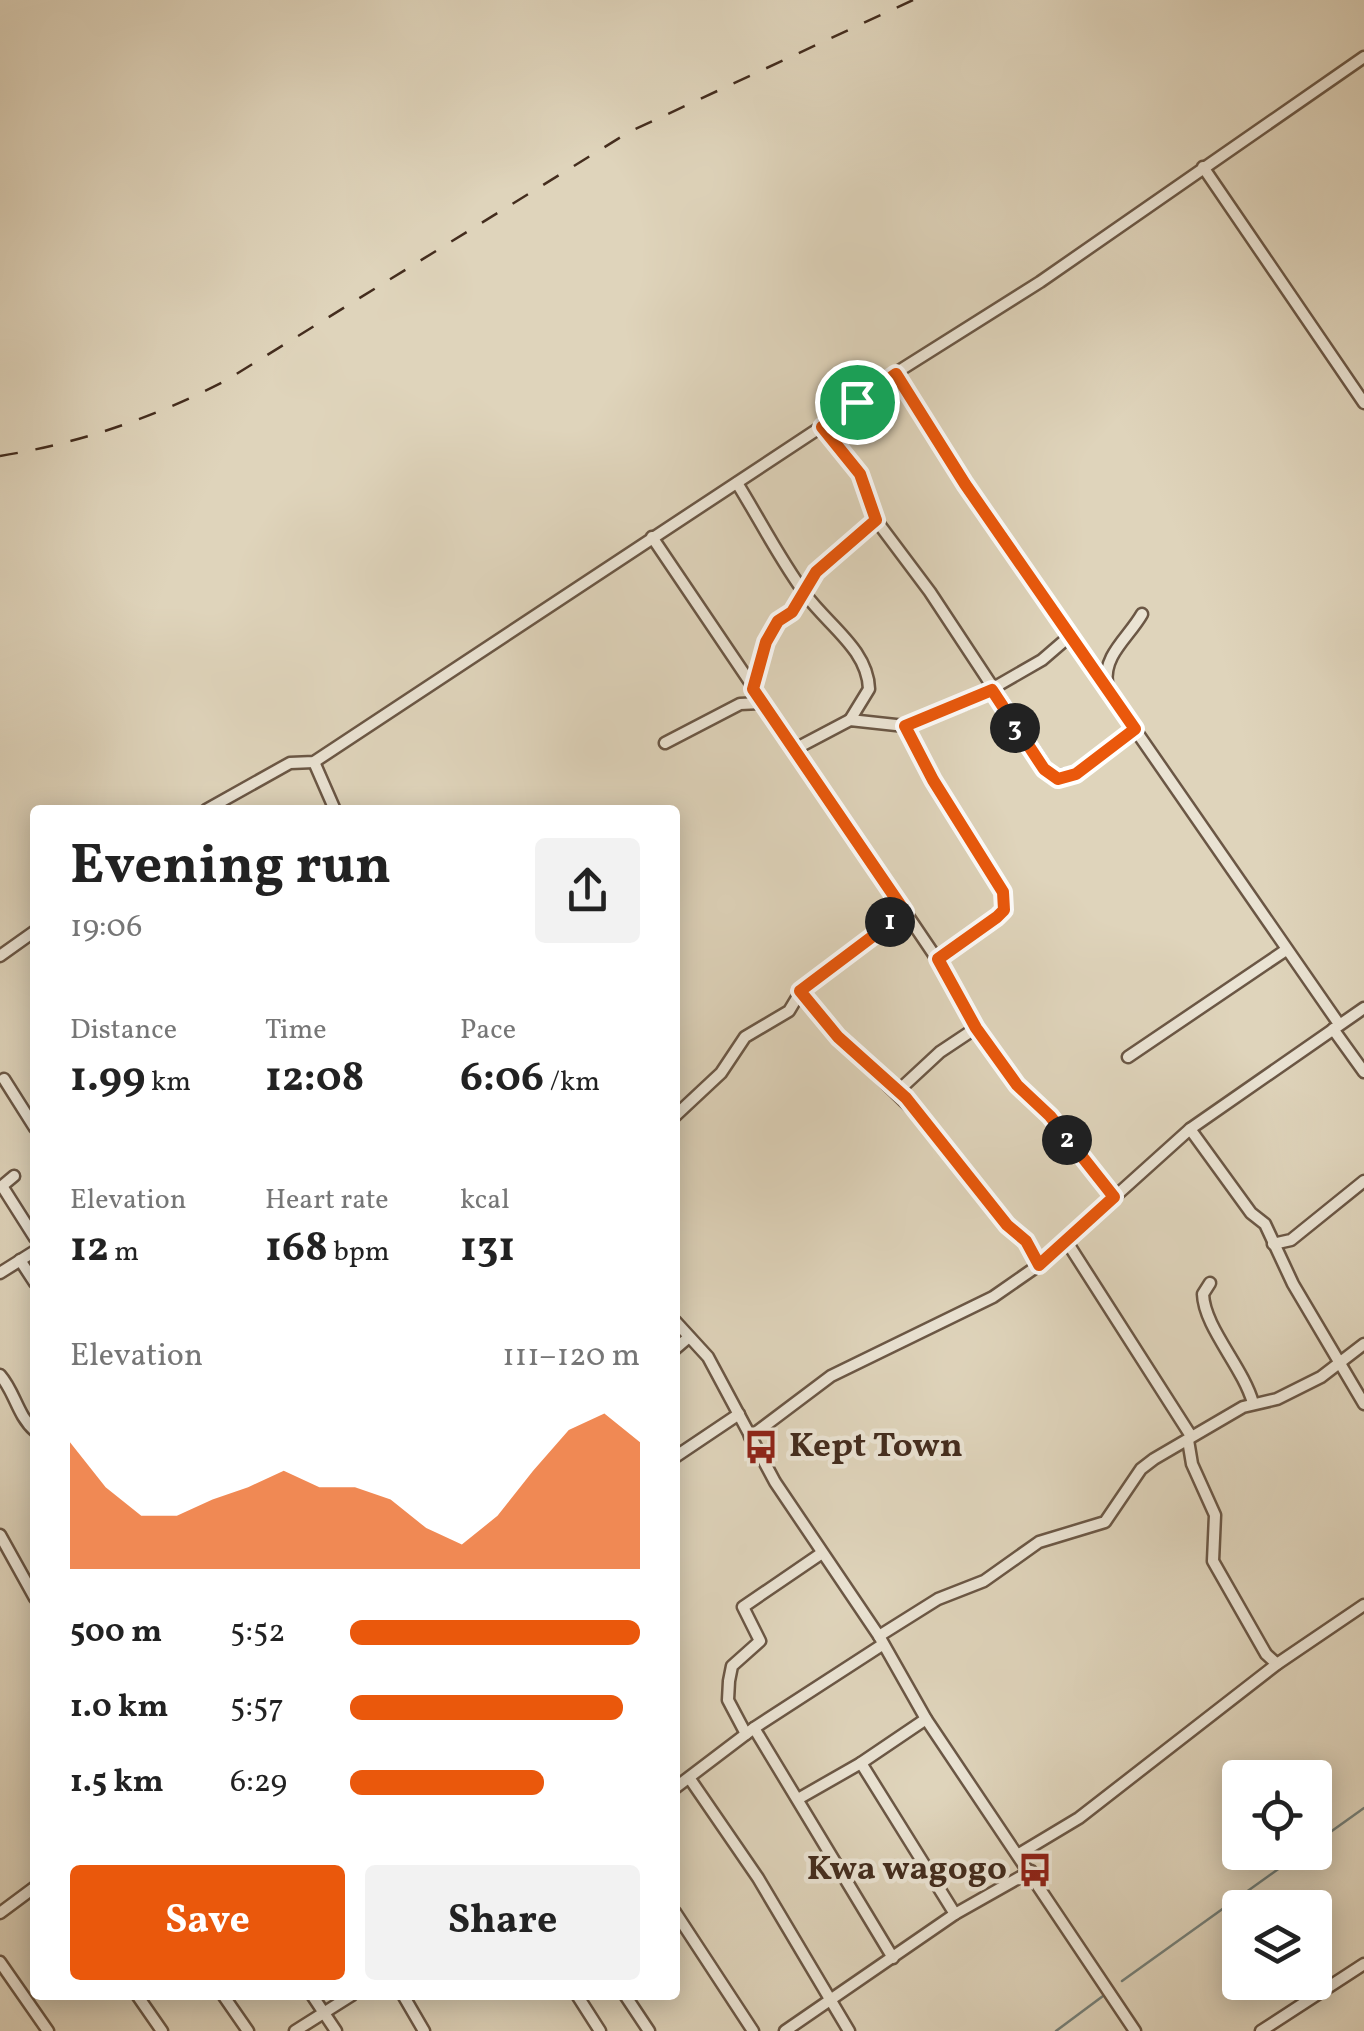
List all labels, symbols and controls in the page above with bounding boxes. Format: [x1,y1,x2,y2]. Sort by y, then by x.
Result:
pin [815,360,900,445]
icon: arrive [830,375,885,430]
pin: 3 [990,703,1040,753]
text: 3 [1008,708,1022,747]
text: Evening run [70,830,391,906]
button: share [535,838,640,943]
pin: 1 [865,897,915,947]
text: 1 [884,902,896,941]
text: 19:06 [70,906,142,950]
text: Distance [70,1011,177,1050]
text: Time [265,1011,326,1050]
text: Pace [460,1011,516,1050]
text: 1.99 [70,1050,145,1109]
text: 12:08 [265,1050,364,1109]
text: 6:06 [460,1050,544,1109]
text: km [145,1063,191,1102]
text: /km [544,1063,600,1102]
pin: 2 [1042,1115,1092,1165]
text: 2 [1060,1120,1074,1159]
text: Elevation [70,1181,186,1220]
text: Heart rate [265,1181,389,1220]
text: kcal [460,1181,510,1220]
text: 12 [70,1220,109,1279]
text: 168 [265,1220,328,1279]
text: 131 [460,1220,515,1279]
text: m [109,1233,139,1272]
text: bpm [328,1233,390,1272]
text: Elevation [70,1335,203,1379]
text: 111–120 m [502,1335,640,1379]
place label: Kept Town [789,1423,963,1471]
bus stop icon: Kept Town [742,1428,780,1466]
text: 500 m [70,1611,162,1655]
text: 5:52 [230,1611,286,1655]
text: 1.0 km [70,1686,168,1730]
text: 5:57 [230,1686,284,1730]
map controls [1222,1760,1332,2000]
button: locate [1222,1760,1332,1870]
text: 1.5 km [70,1761,164,1805]
text: 6:29 [230,1761,287,1805]
place label: Kwa wagogo [807,1846,1007,1894]
bus stop icon: Kwa wagogo [1016,1851,1054,1889]
button: Save [70,1865,345,1980]
button: Share [365,1865,640,1980]
button: layers [1222,1890,1332,2000]

